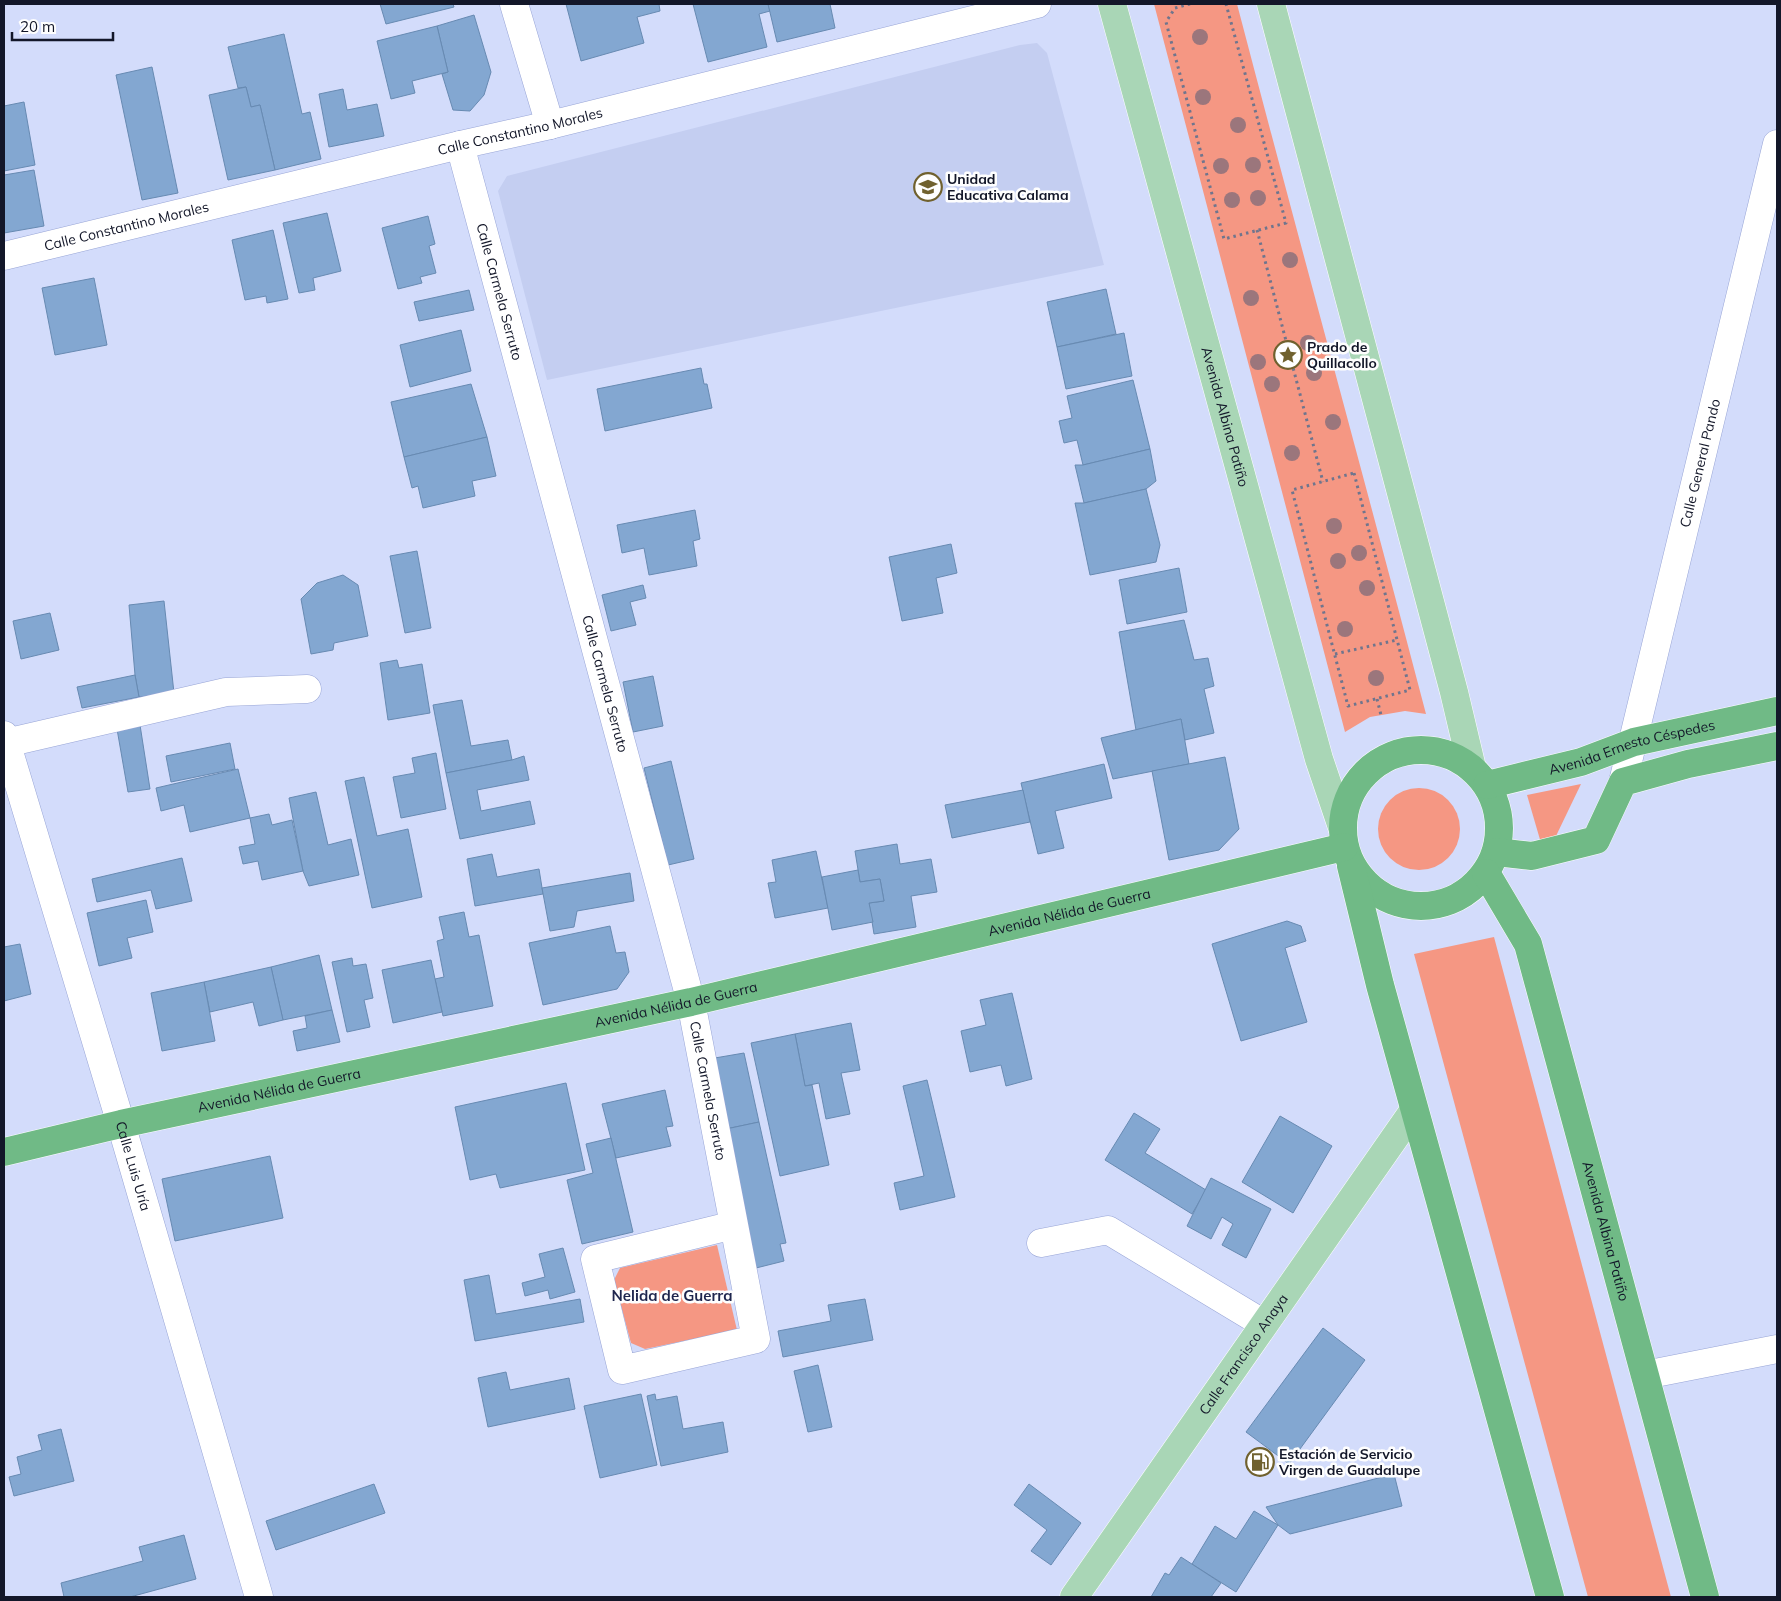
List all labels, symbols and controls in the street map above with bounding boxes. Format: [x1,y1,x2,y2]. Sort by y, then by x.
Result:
scale bar [12,10,114,42]
text: 20 m [20,17,55,36]
street label: Calle Constantino Morales [436,103,605,159]
place label: Unidad Educativa Calama [947,170,1069,204]
school or university icon: Unidad Educativa Calama [913,172,943,202]
street label: Calle Constantino Morales [42,197,211,255]
street label: Calle Carmela Serruto [472,221,527,362]
place label: Prado de Quillacollo [1307,338,1377,372]
place icon: Prado de Quillacollo [1273,340,1303,370]
street label: Avenida Albina Patiño [1197,345,1253,489]
street label: Calle General Pando [1676,397,1724,529]
street label: Calle Carmela Serruto [578,613,632,754]
street label: Avenida Ernesto Céspedes [1547,716,1717,779]
street label: Avenida Nélida de Guerra [986,884,1152,940]
street label: Avenida Nélida de Guerra [593,978,759,1031]
street label: Calle Carmela Serruto [686,1020,730,1162]
street label: Avenida Nélida de Guerra [196,1064,362,1116]
street label: Calle Luis Uría [112,1119,155,1213]
street label: Avenida Albina Patiño [1578,1159,1633,1303]
district label: Nelida de Guerra [612,1286,733,1305]
street label: Calle Francisco Anaya [1195,1290,1292,1418]
place label: Estación de Servicio Virgen de Guadalupe [1278,1445,1420,1479]
fuel station icon: Estación de Servicio Virgen de Guadalupe [1245,1447,1275,1477]

